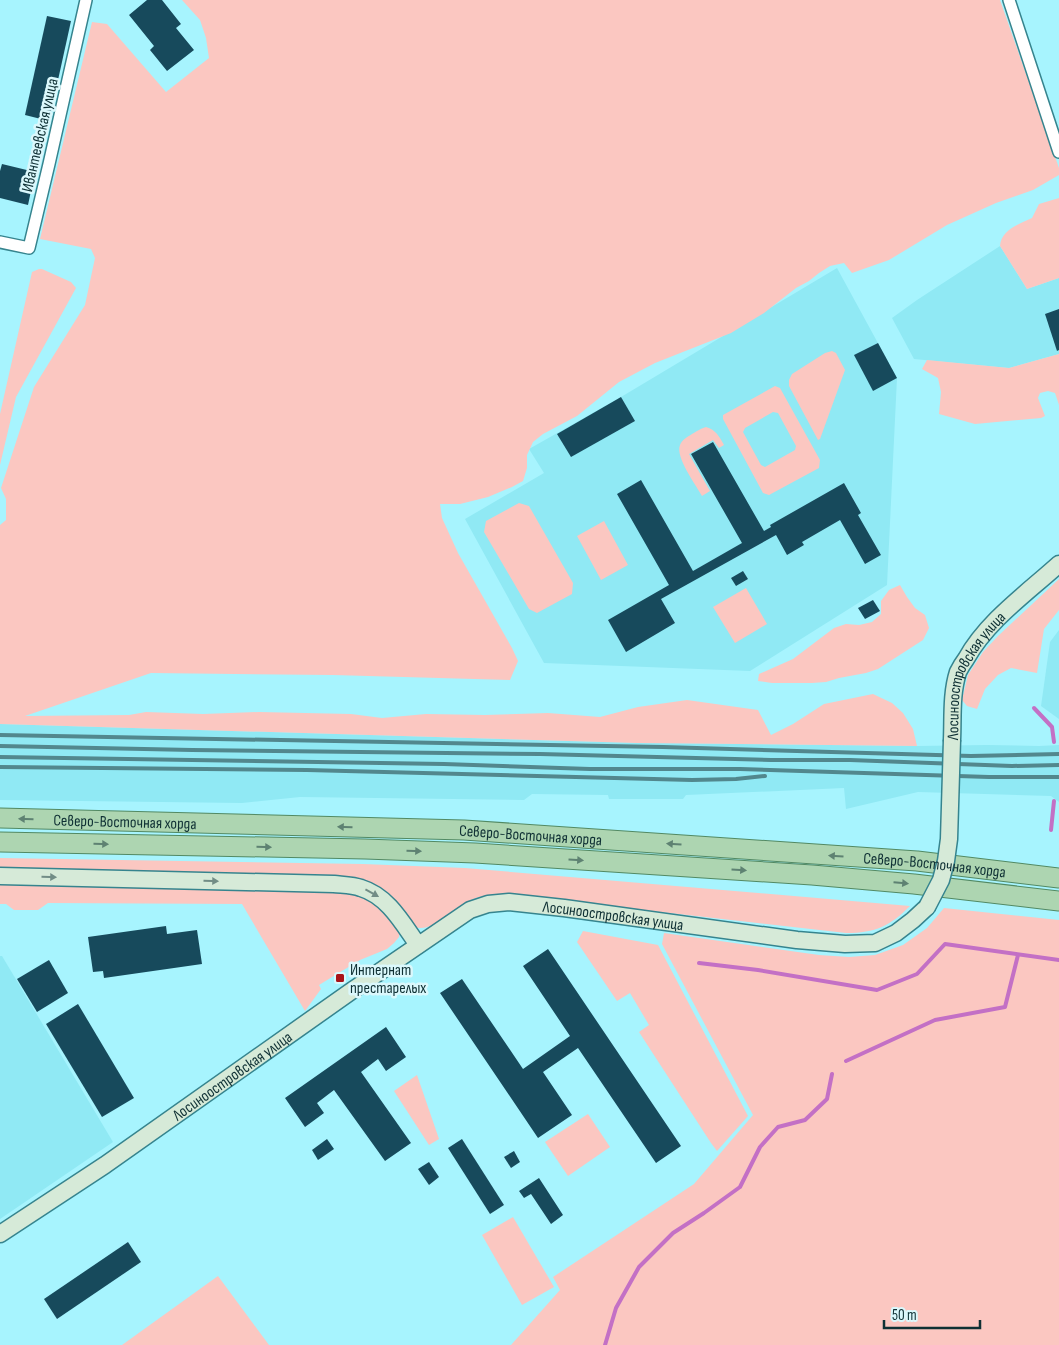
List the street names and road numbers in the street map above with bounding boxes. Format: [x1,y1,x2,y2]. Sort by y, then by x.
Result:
street label: Ивантеевская улица [18,77,63,194]
street label: Лосиноостровская улица [944,608,1010,741]
street label: Северо-Восточная хорда [53,811,197,834]
street label: Северо-Восточная хорда [459,822,603,850]
street label: Северо-Восточная хорда [863,849,1007,883]
street label: Лосиноостровская улица [541,898,685,935]
street label: Лосиноостровская улица [169,1028,296,1126]

